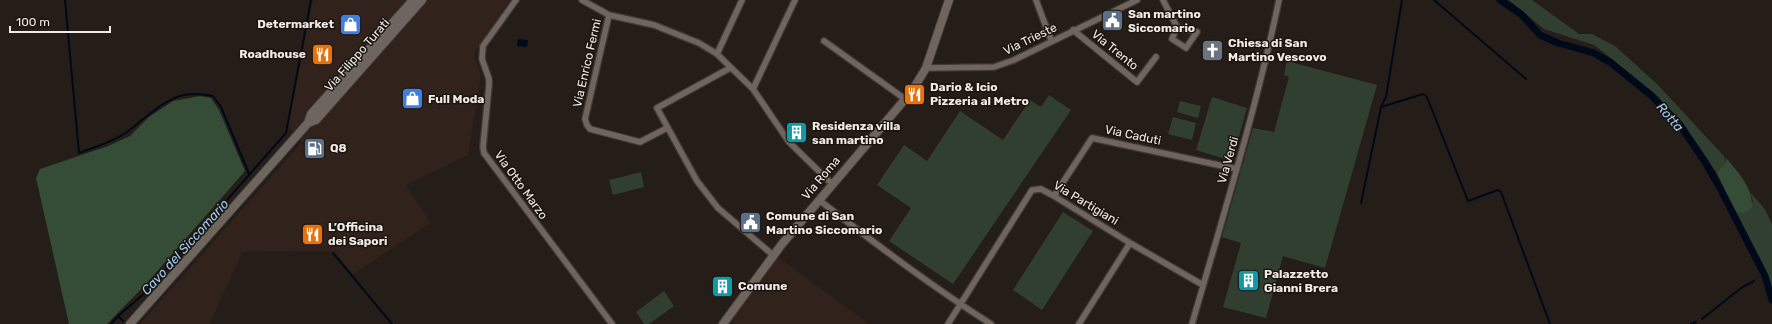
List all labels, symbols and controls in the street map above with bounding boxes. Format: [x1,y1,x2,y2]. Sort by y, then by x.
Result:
place label: San martino Siccomario [1128,7,1201,35]
scale bar [10,8,110,34]
public building icon: San martino Siccomario [1100,8,1126,34]
shop icon: Determarket [337,11,363,37]
text: 100 m [16,15,50,29]
street label: Via Filippo Turati [322,16,392,94]
place label: Determarket [257,17,334,31]
street label: Via Enrico Fermi [570,17,604,109]
street label: Via Trieste [1001,20,1059,58]
street label: Via Trento [1089,27,1141,73]
place label: Chiesa di San Martino Vescovo [1228,36,1327,64]
church icon: Chiesa di San Martino Vescovo [1199,37,1225,63]
restaurant icon: Roadhouse [309,41,335,67]
place label: Roadhouse [239,47,306,61]
place label: Dario & Icio Pizzeria al Metro [930,80,1029,108]
restaurant icon: Dario & Icio Pizzeria al Metro [901,81,927,107]
shop icon: Full Moda [400,86,426,112]
place label: Full Moda [428,92,484,106]
water label: Rotta [1653,99,1687,135]
place label: Residenza villa san martino [812,119,900,147]
building icon: Residenza villa san martino [784,120,810,146]
street label: Via Caduti [1104,122,1162,148]
fuel station icon: Q8 [302,135,328,161]
street label: Via Verdi [1215,135,1241,185]
place label: Q8 [330,141,347,155]
street label: Via Otto Marzo [491,148,551,222]
street label: Via Roma [799,153,843,203]
street label: Via Partigiani [1051,178,1121,228]
water label: Cavo del Siccomario [138,196,232,298]
place label: Comune di San Martino Siccomario [766,209,882,237]
public building icon: Comune di San Martino Siccomario [737,210,763,236]
place label: L’Officina dei Sapori [328,220,388,248]
restaurant icon: L’Officina dei Sapori [299,221,325,247]
place label: Palazzetto Gianni Brera [1264,267,1338,295]
building icon: Palazzetto Gianni Brera [1235,268,1261,294]
building icon: Comune [709,273,735,299]
place label: Comune [738,279,787,293]

